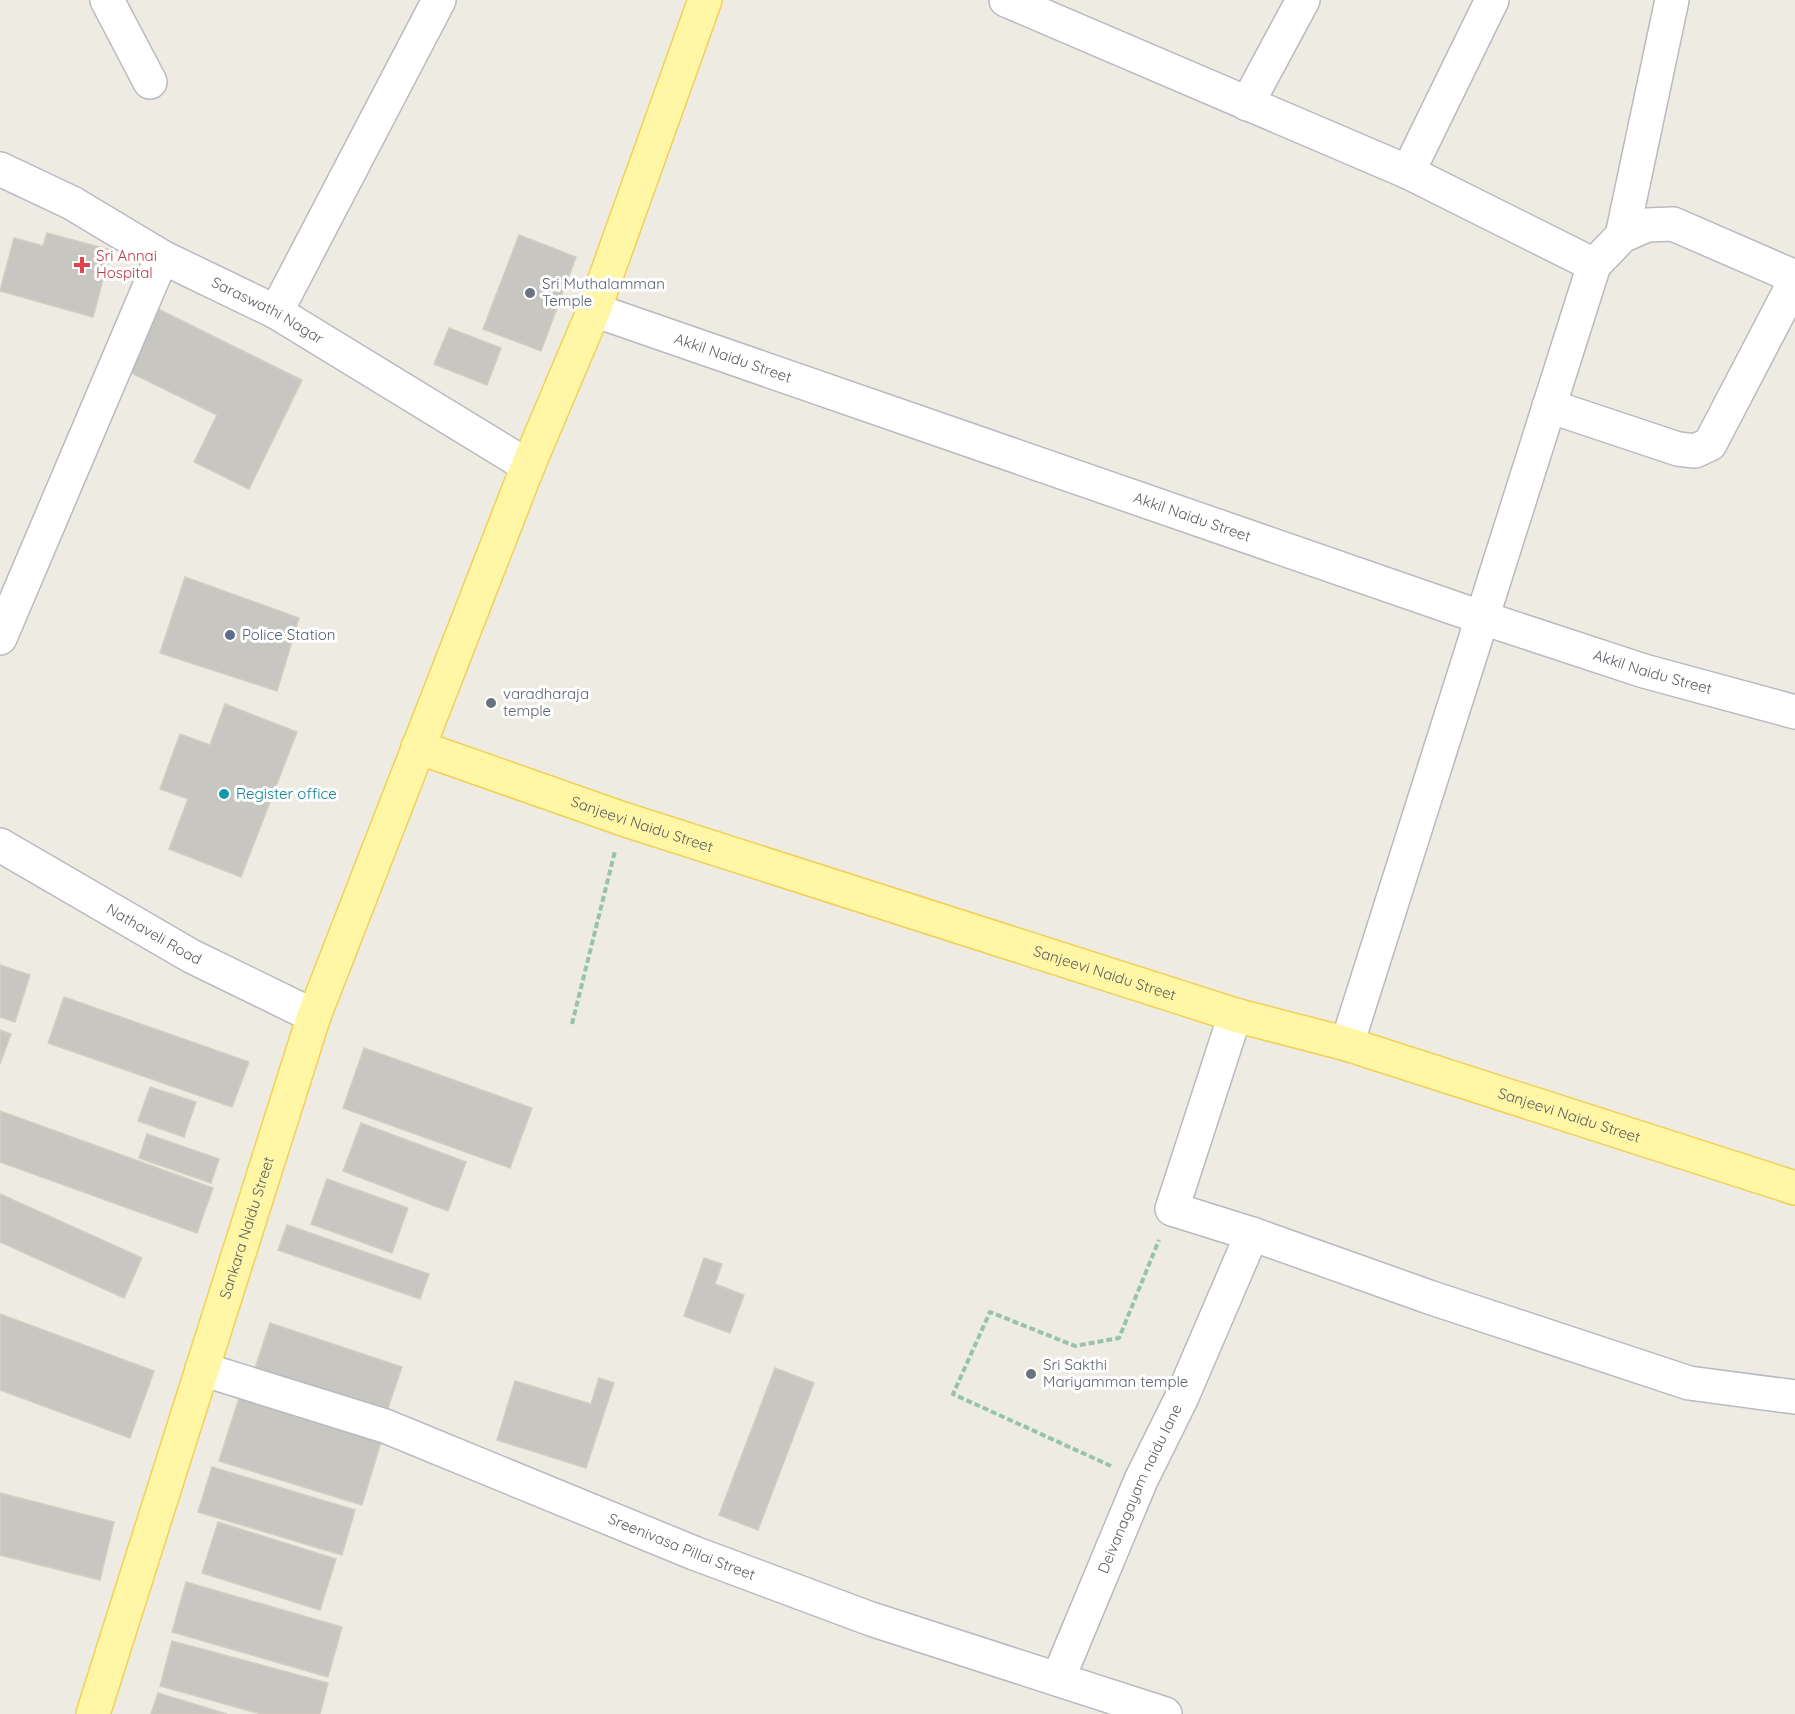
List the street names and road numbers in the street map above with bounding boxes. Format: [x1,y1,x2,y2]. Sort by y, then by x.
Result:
street label: Saraswathi Nagar [209,272,328,348]
street label: Akkil Naidu Street [672,329,794,387]
street label: Akkil Naidu Street [1131,488,1253,546]
street label: Akkil Naidu Street [1591,645,1714,698]
street label: Sanjeevi Naidu Street [568,791,716,856]
street label: Nathaveli Road [103,899,205,969]
street label: Sanjeevi Naidu Street [1031,941,1178,1004]
street label: Sanjeevi Naidu Street [1496,1083,1643,1147]
street label: Sankara Naidu Street [215,1154,278,1301]
street label: Deivanagayam naidu lane [1093,1401,1186,1576]
street label: Sreenivasa Pillai Street [605,1509,758,1584]

